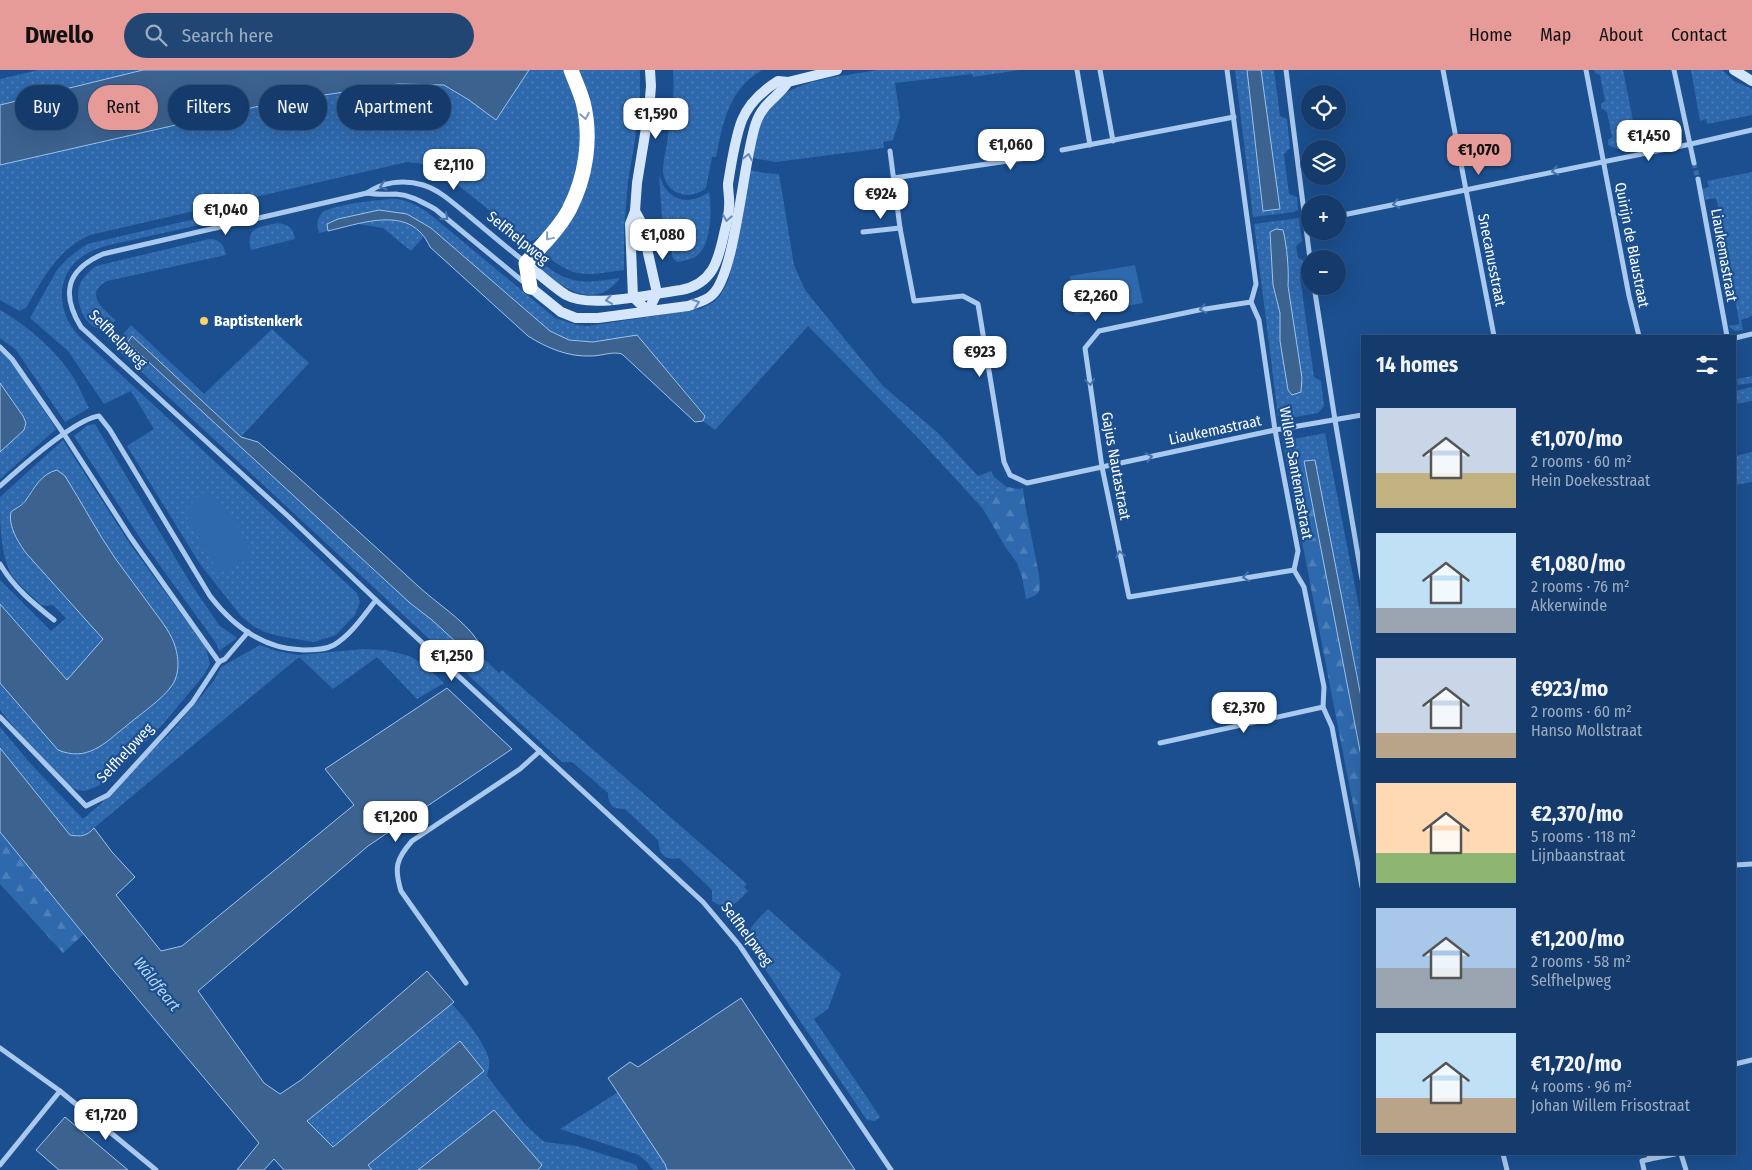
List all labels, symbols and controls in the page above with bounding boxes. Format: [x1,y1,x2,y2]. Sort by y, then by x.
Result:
search box [124,13,474,58]
text: Dwello [25,21,94,49]
icon: search [142,21,170,49]
text: Search here [182,24,273,47]
text: Home [1469,24,1512,46]
text: Map [1540,24,1571,46]
text: About [1599,24,1643,46]
text: Contact [1671,24,1727,46]
chip: Buy [15,85,78,130]
chip: Rent [88,85,158,130]
chip: Filters [168,85,249,130]
chip: New [259,85,327,130]
chip: Apartment [337,85,451,130]
map controls [1301,85,1346,295]
button: locate [1301,85,1346,130]
pin: €1,590 [615,98,697,140]
text: €1,590 [634,104,678,123]
one-way arrow [580,112,590,121]
pin: €1,450 [1608,119,1690,162]
text: €1,450 [1628,126,1670,145]
pin: €1,060 [970,128,1052,171]
pin: €1,070 [1438,134,1520,176]
text: €1,060 [989,135,1033,154]
button: layers [1301,140,1346,185]
text: €1,070 [1458,140,1500,159]
pin: €2,110 [413,148,495,191]
one-way arrow [742,152,753,161]
text: €2,110 [434,155,474,174]
one-way arrow [1551,166,1560,176]
pin: €924 [851,178,911,220]
one-way arrow [379,180,387,190]
street label: Quirijn de Blaustraat [1611,181,1653,309]
text: €924 [865,184,897,203]
pin: €1,040 [185,194,267,236]
button: + [1301,195,1346,240]
one-way arrow [1392,198,1400,209]
text: €1,040 [204,200,248,219]
street label: Selfhelpweg [483,207,553,269]
street label: Liaukemastraat [1707,207,1741,303]
one-way arrow [439,212,448,221]
street label: Snecanusstraat [1474,212,1510,308]
one-way arrow [723,214,733,223]
pin: €1,080 [622,218,704,261]
text: €1,080 [641,225,685,244]
one-way arrow [545,232,554,241]
button: − [1301,250,1346,295]
pin: €2,260 [1055,280,1137,322]
text: €2,260 [1074,286,1118,305]
one-way arrow [605,294,613,305]
one-way arrow [691,299,700,309]
one-way arrow [1199,304,1207,314]
street label: Selfhelpweg [85,306,151,372]
place label: Baptistenkerk [214,312,303,330]
marker: Baptistenkerk [198,315,210,327]
pin: €923 [950,336,1010,378]
text: €923 [964,342,996,361]
icon: filters [1693,351,1721,379]
text: 14 homes [1376,352,1458,378]
one-way arrow [1084,377,1094,386]
street label: Willem Santemastraat [1275,405,1317,541]
street label: Gajus Nautastraat [1098,411,1134,521]
street label: Liaukemastraat [1167,411,1263,449]
text: €1,070/mo [1531,426,1623,452]
icon: home [1416,428,1476,488]
one-way arrow [1145,452,1154,463]
text: 2 rooms · 60 m² [1531,452,1632,471]
text: Hein Doekesstraat [1531,471,1650,490]
one-way arrow [1115,549,1126,558]
text: €1,080/mo [1531,551,1625,577]
icon: home [1416,553,1476,613]
one-way arrow [1241,571,1249,582]
text: 2 rooms · 76 m² [1531,577,1630,596]
text: Akkerwinde [1531,596,1607,615]
pin: €1,250 [411,640,493,682]
text: €1,250 [431,646,473,665]
text: €923/mo [1531,676,1608,702]
icon: home [1416,678,1476,738]
pin: €2,370 [1203,692,1285,734]
text: €2,370 [1223,698,1265,717]
text: 2 rooms · 60 m² [1531,702,1632,721]
street label: Selfhelpweg [93,719,157,787]
text: Hanso Mollstraat [1531,721,1642,740]
pin: €1,200 [355,800,437,843]
text: €2,370/mo [1531,801,1623,827]
icon: home [1416,803,1476,863]
text: €1,200 [374,807,418,826]
text: 5 rooms · 118 m² [1531,827,1636,846]
text: Lijnbaanstraat [1531,846,1625,865]
street label: Selfhelpweg [717,899,777,969]
text: €1,200/mo [1531,926,1624,952]
icon: home [1416,928,1476,988]
text: 2 rooms · 58 m² [1531,952,1631,971]
water label: Wâldfeart [130,953,185,1015]
text: Selfhelpweg [1531,971,1611,990]
text: €1,720/mo [1531,1051,1622,1077]
icon: home [1416,1053,1476,1113]
text: 4 rooms · 96 m² [1531,1077,1632,1096]
text: Johan Willem Frisostraat [1531,1096,1690,1115]
pin: €1,720 [65,1098,147,1141]
text: €1,720 [85,1105,127,1124]

